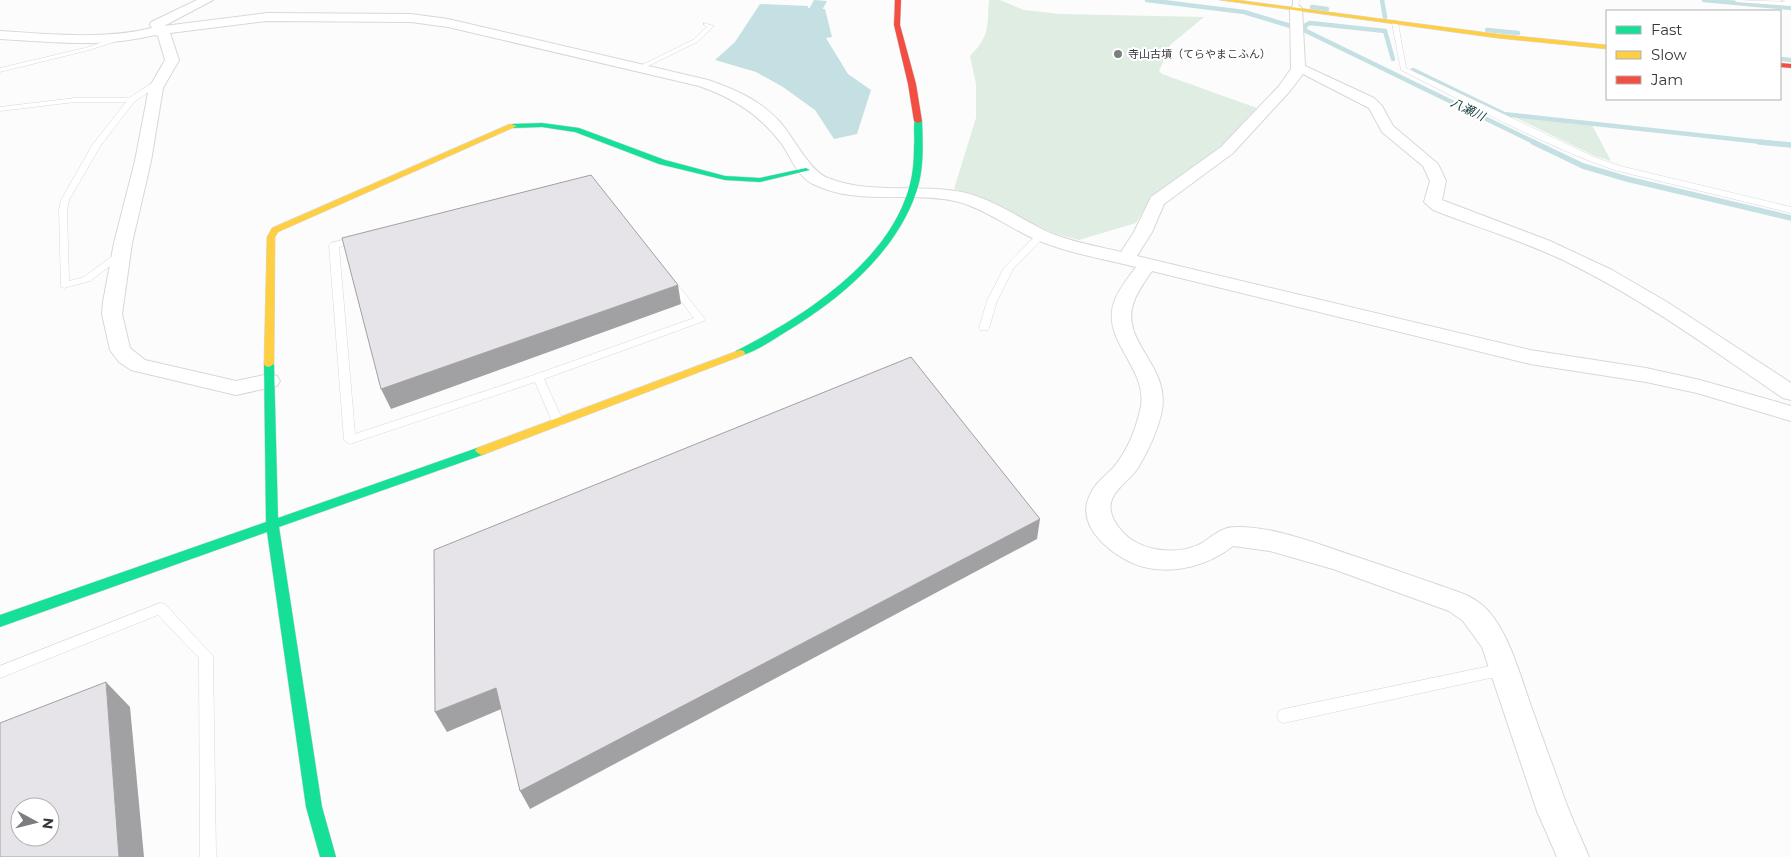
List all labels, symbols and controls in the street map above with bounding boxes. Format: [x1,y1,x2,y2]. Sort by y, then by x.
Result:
legend [1606,10,1781,100]
text: Fast [1651,20,1682,39]
text: Slow [1651,45,1687,64]
place label: 寺山古墳（てらやまこふん） [1128,47,1271,61]
marker: 寺山古墳（てらやまこふん） [1112,48,1124,60]
text: Jam [1650,70,1683,89]
water label: 八瀬川 [1449,94,1489,125]
north arrow [10,797,60,847]
text: N [38,817,58,830]

